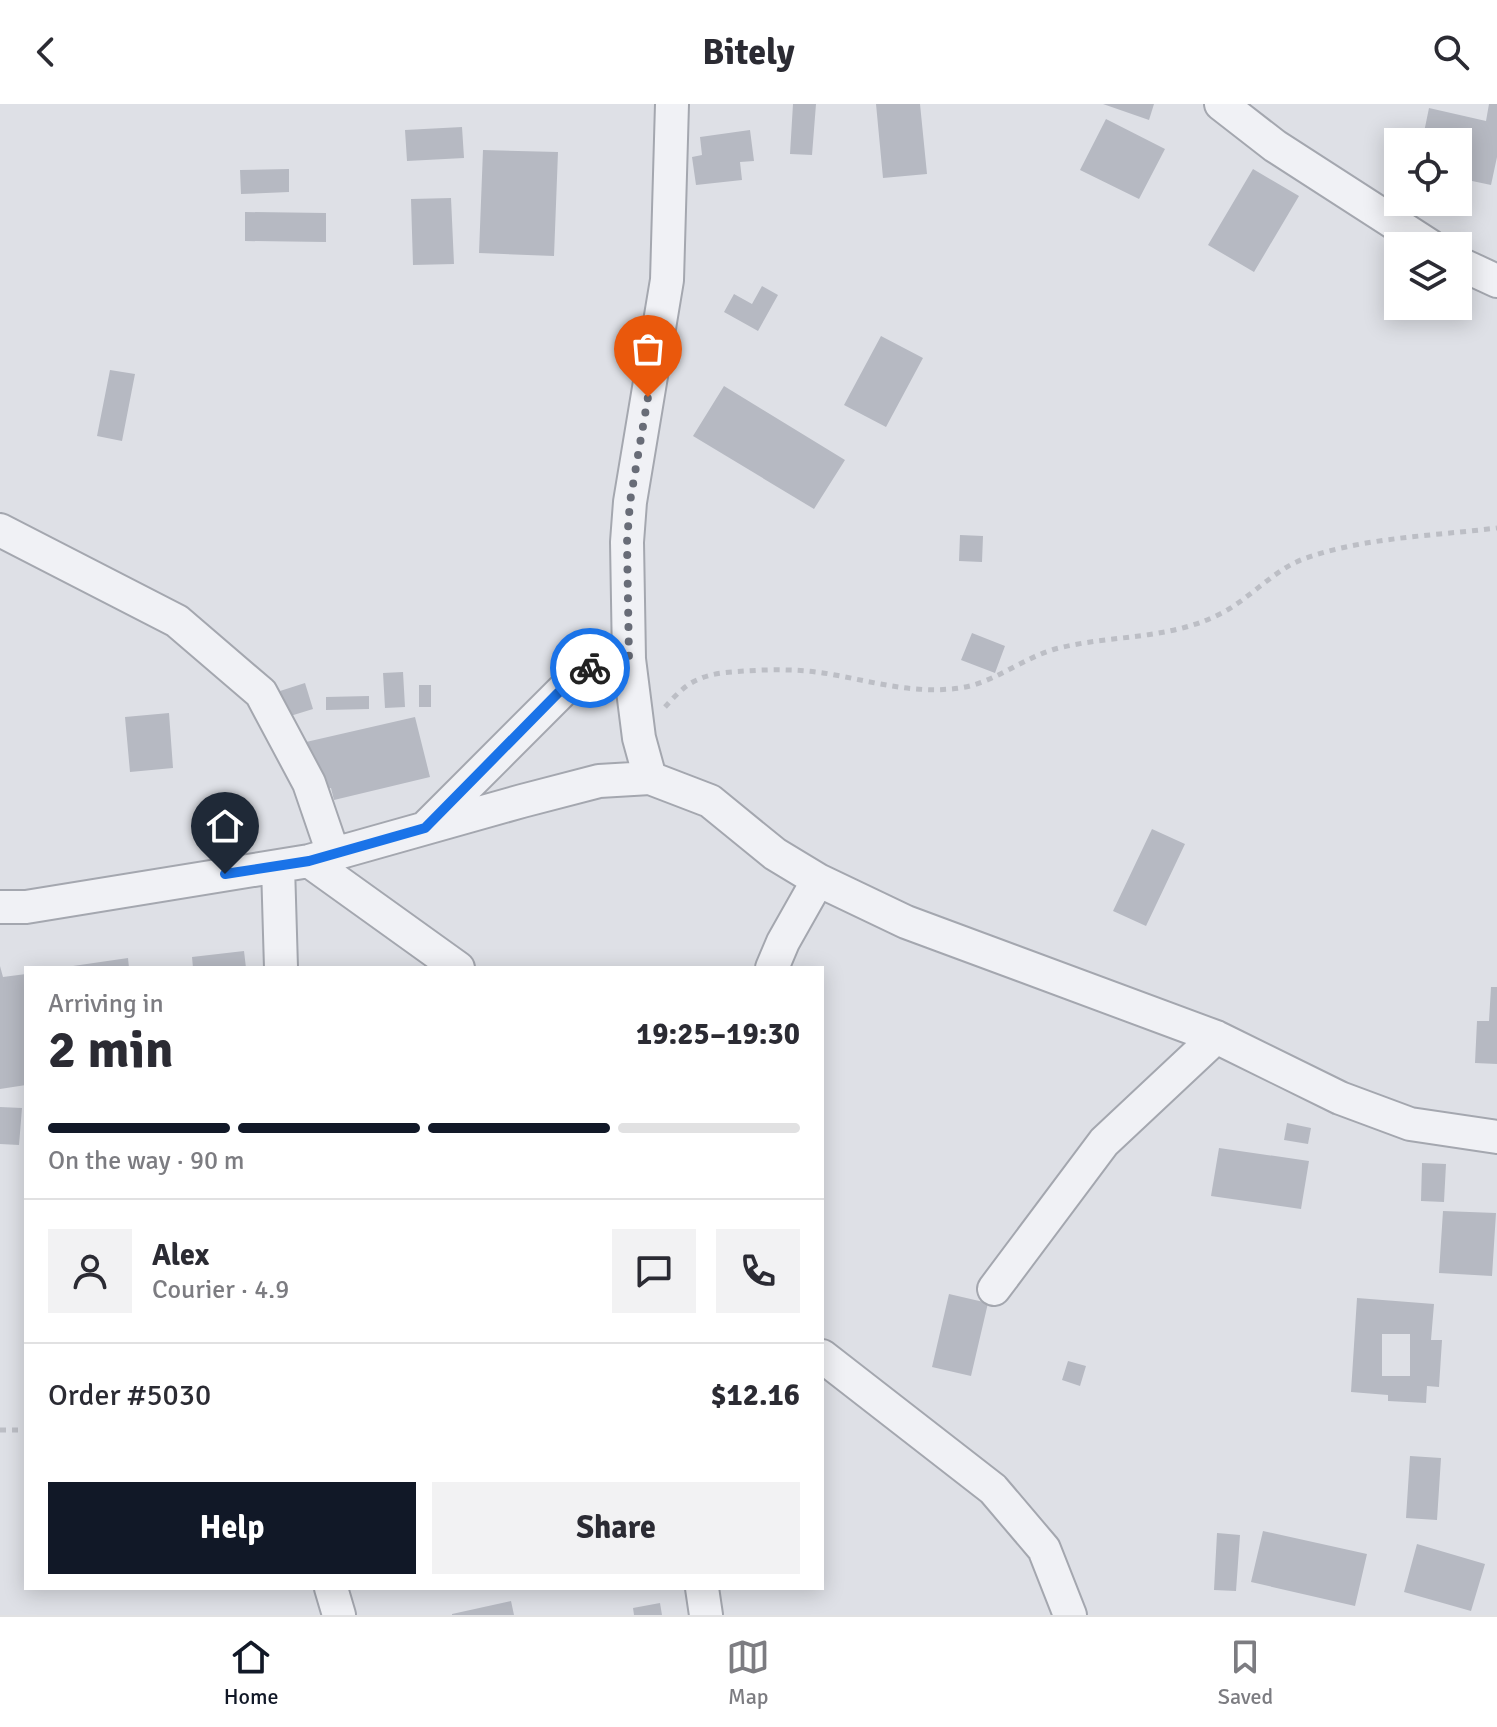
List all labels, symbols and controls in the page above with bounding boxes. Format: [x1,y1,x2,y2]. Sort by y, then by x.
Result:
icon: back [24,30,68,74]
text: Bitely [702,30,795,75]
icon: search [1429,30,1473,74]
map controls [1384,128,1472,320]
button: locate [1384,128,1472,216]
button: layers [1384,232,1472,320]
pin [614,315,682,397]
icon: bag [626,327,670,371]
courier [550,628,630,708]
icon: bike [568,646,612,690]
pin [191,792,259,874]
icon: home [203,804,247,848]
text: Arriving in [48,988,164,1020]
text: 19:25–19:30 [636,1016,800,1053]
text: 2 min [48,1018,174,1082]
text: On the way · 90 m [48,1145,244,1177]
button: person [48,1229,132,1313]
button: chat [612,1229,696,1313]
button: phone [716,1229,800,1313]
text: Alex [152,1237,209,1274]
text: Courier · 4.9 [152,1274,289,1306]
text: Order #5030 [48,1377,211,1414]
text: $12.16 [710,1377,800,1414]
button: Help [48,1482,416,1574]
button: Share [432,1482,800,1574]
tab: Home [224,1635,279,1710]
tab: Map [726,1635,770,1710]
tab: Saved [1218,1635,1273,1710]

